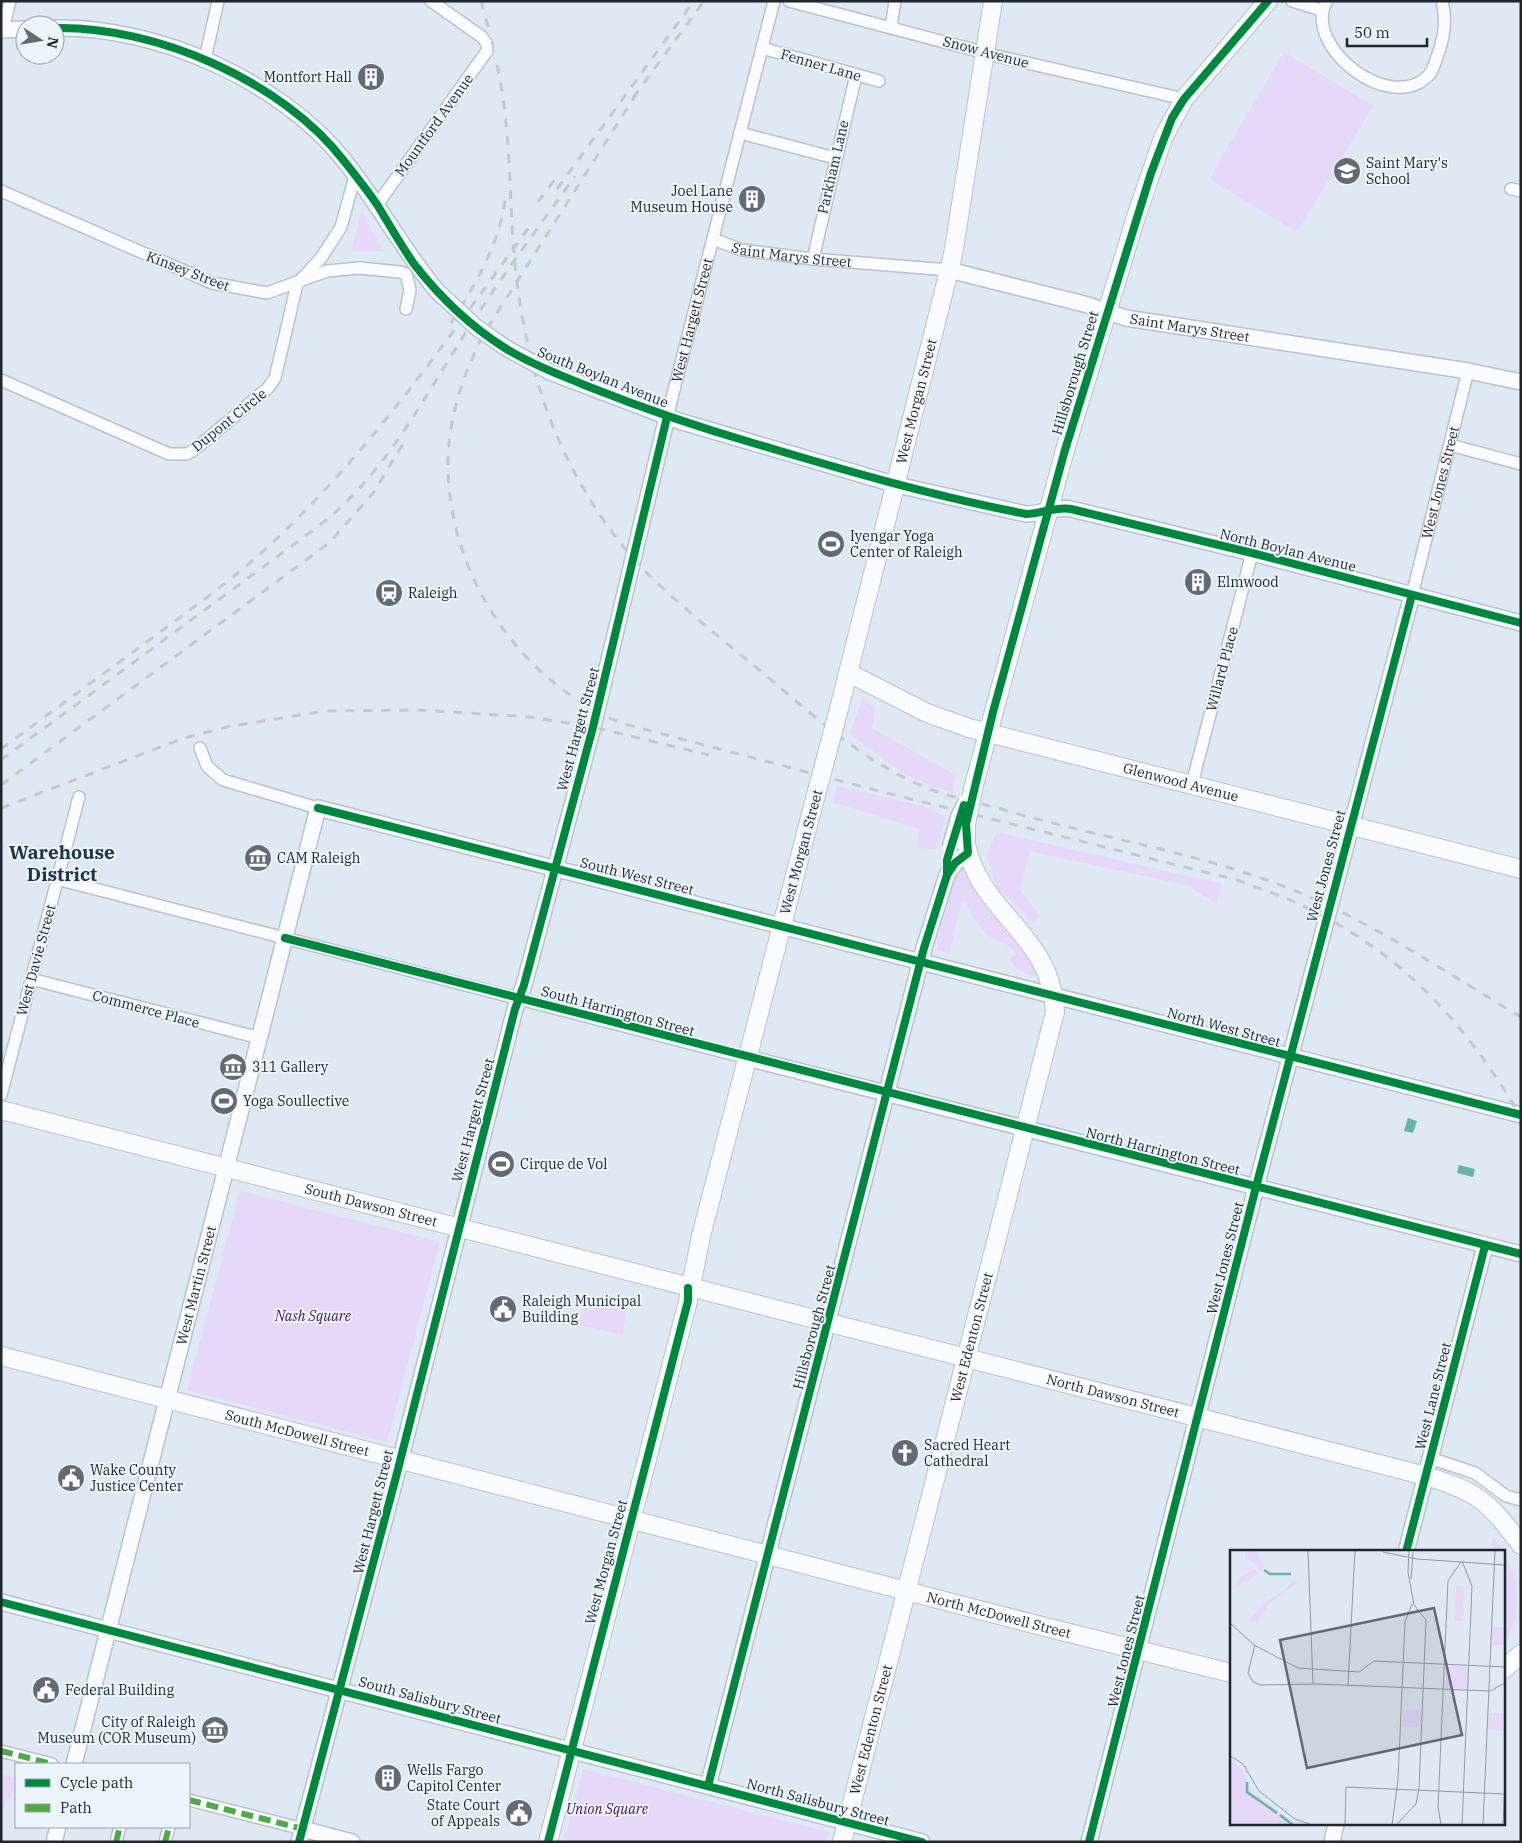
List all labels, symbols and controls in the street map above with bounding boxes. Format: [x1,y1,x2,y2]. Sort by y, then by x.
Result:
north arrow [15,15,65,65]
scale bar [1347,15,1427,47]
text: 50 m [1354,23,1390,42]
street label: Snow Avenue [941,32,1031,72]
text: N [43,35,63,50]
street label: Fenner Lane [779,45,863,85]
building icon: Montfort Hall [356,62,386,92]
place label: Montfort Hall [264,68,352,86]
street label: Mountford Avenue [391,70,477,180]
street label: Parkham Lane [813,118,853,216]
place label: Saint Mary's School [1366,154,1448,188]
school or university icon: Saint Mary's School [1332,156,1362,186]
place label: Joel Lane Museum House [631,182,733,216]
building icon: Joel Lane Museum House [737,184,767,214]
street label: Saint Marys Street [729,238,852,271]
street label: Kinsey Street [144,247,232,295]
street label: West Hargett Street [667,256,717,384]
street label: Hillsborough Street [1048,309,1102,437]
street label: Saint Marys Street [1129,310,1251,346]
street label: West Morgan Street [892,337,941,466]
street label: South Boylan Avenue [535,342,671,412]
street label: Dupont Circle [188,384,270,456]
street label: West Jones Street [1417,424,1463,541]
street label: North Boylan Avenue [1218,524,1358,576]
place label: Iyengar Yoga Center of Raleigh [850,527,963,561]
sports icon: Iyengar Yoga Center of Raleigh [816,529,846,559]
building icon: Elmwood [1183,567,1213,597]
place label: Elmwood [1217,573,1279,591]
station icon: Raleigh [374,578,404,608]
place label: Raleigh [408,584,458,602]
street label: Willard Place [1202,625,1242,713]
street label: West Hargett Street [553,665,603,793]
street label: Glenwood Avenue [1121,759,1241,806]
street label: West Morgan Street [776,788,826,916]
street label: West Jones Street [1302,808,1350,924]
district label: Warehouse District [9,840,115,886]
museum icon: CAM Raleigh [243,843,273,873]
place label: CAM Raleigh [277,849,361,867]
street label: South West Street [578,853,696,899]
street label: West Davie Street [12,902,60,1018]
street label: South Harrington Street [539,982,697,1040]
street label: Commerce Place [90,986,202,1032]
street label: North West Street [1165,1003,1283,1051]
museum icon: 311 Gallery [218,1052,248,1082]
street label: West Hargett Street [448,1056,498,1184]
place label: 311 Gallery [252,1058,329,1076]
sports icon: Yoga Soullective [209,1086,239,1116]
place label: Yoga Soullective [243,1092,349,1110]
street label: North Harrington Street [1084,1123,1242,1179]
sports icon: Cirque de Vol [486,1149,516,1179]
place label: Cirque de Vol [520,1155,607,1173]
street label: South Dawson Street [303,1179,439,1231]
street label: West Jones Street [1202,1200,1248,1316]
street label: West Martin Street [172,1224,220,1347]
street label: Hillsborough Street [789,1262,839,1392]
street label: West Edenton Street [946,1270,997,1404]
place label: Raleigh Municipal Building [522,1292,641,1326]
public building icon: Raleigh Municipal Building [488,1294,518,1324]
park label: Nash Square [274,1307,352,1325]
street label: West Lane Street [1411,1340,1455,1452]
street label: North Dawson Street [1044,1370,1181,1421]
street label: South McDowell Street [223,1406,371,1460]
place label: Sacred Heart Cathedral [924,1436,1010,1470]
church icon: Sacred Heart Cathedral [890,1438,920,1468]
street label: West Hargett Street [349,1448,397,1576]
place label: Wake County Justice Center [90,1461,184,1495]
public building icon: Wake County Justice Center [56,1463,86,1493]
street label: West Morgan Street [581,1498,631,1626]
inset map [1230,1550,1504,1826]
street label: North McDowell Street [925,1588,1073,1642]
street label: West Jones Street [1103,1593,1149,1709]
street label: West Edenton Street [846,1663,896,1797]
street label: South Salisbury Street [357,1672,503,1728]
public building icon: Federal Building [31,1675,61,1705]
place label: Federal Building [65,1681,175,1699]
place label: City of Raleigh Museum (COR Museum) [38,1713,196,1747]
museum icon: City of Raleigh Museum (COR Museum) [200,1715,230,1745]
place label: Wells Fargo Capitol Center [407,1761,502,1795]
legend [15,1763,190,1828]
building icon: Wells Fargo Capitol Center [373,1763,403,1793]
text: Cycle path [60,1773,133,1792]
street label: North Salisbury Street [745,1774,891,1830]
place label: State Court of Appeals [427,1796,500,1830]
text: Path [60,1798,92,1817]
public building icon: State Court of Appeals [504,1798,534,1828]
park label: Union Square [566,1800,649,1818]

